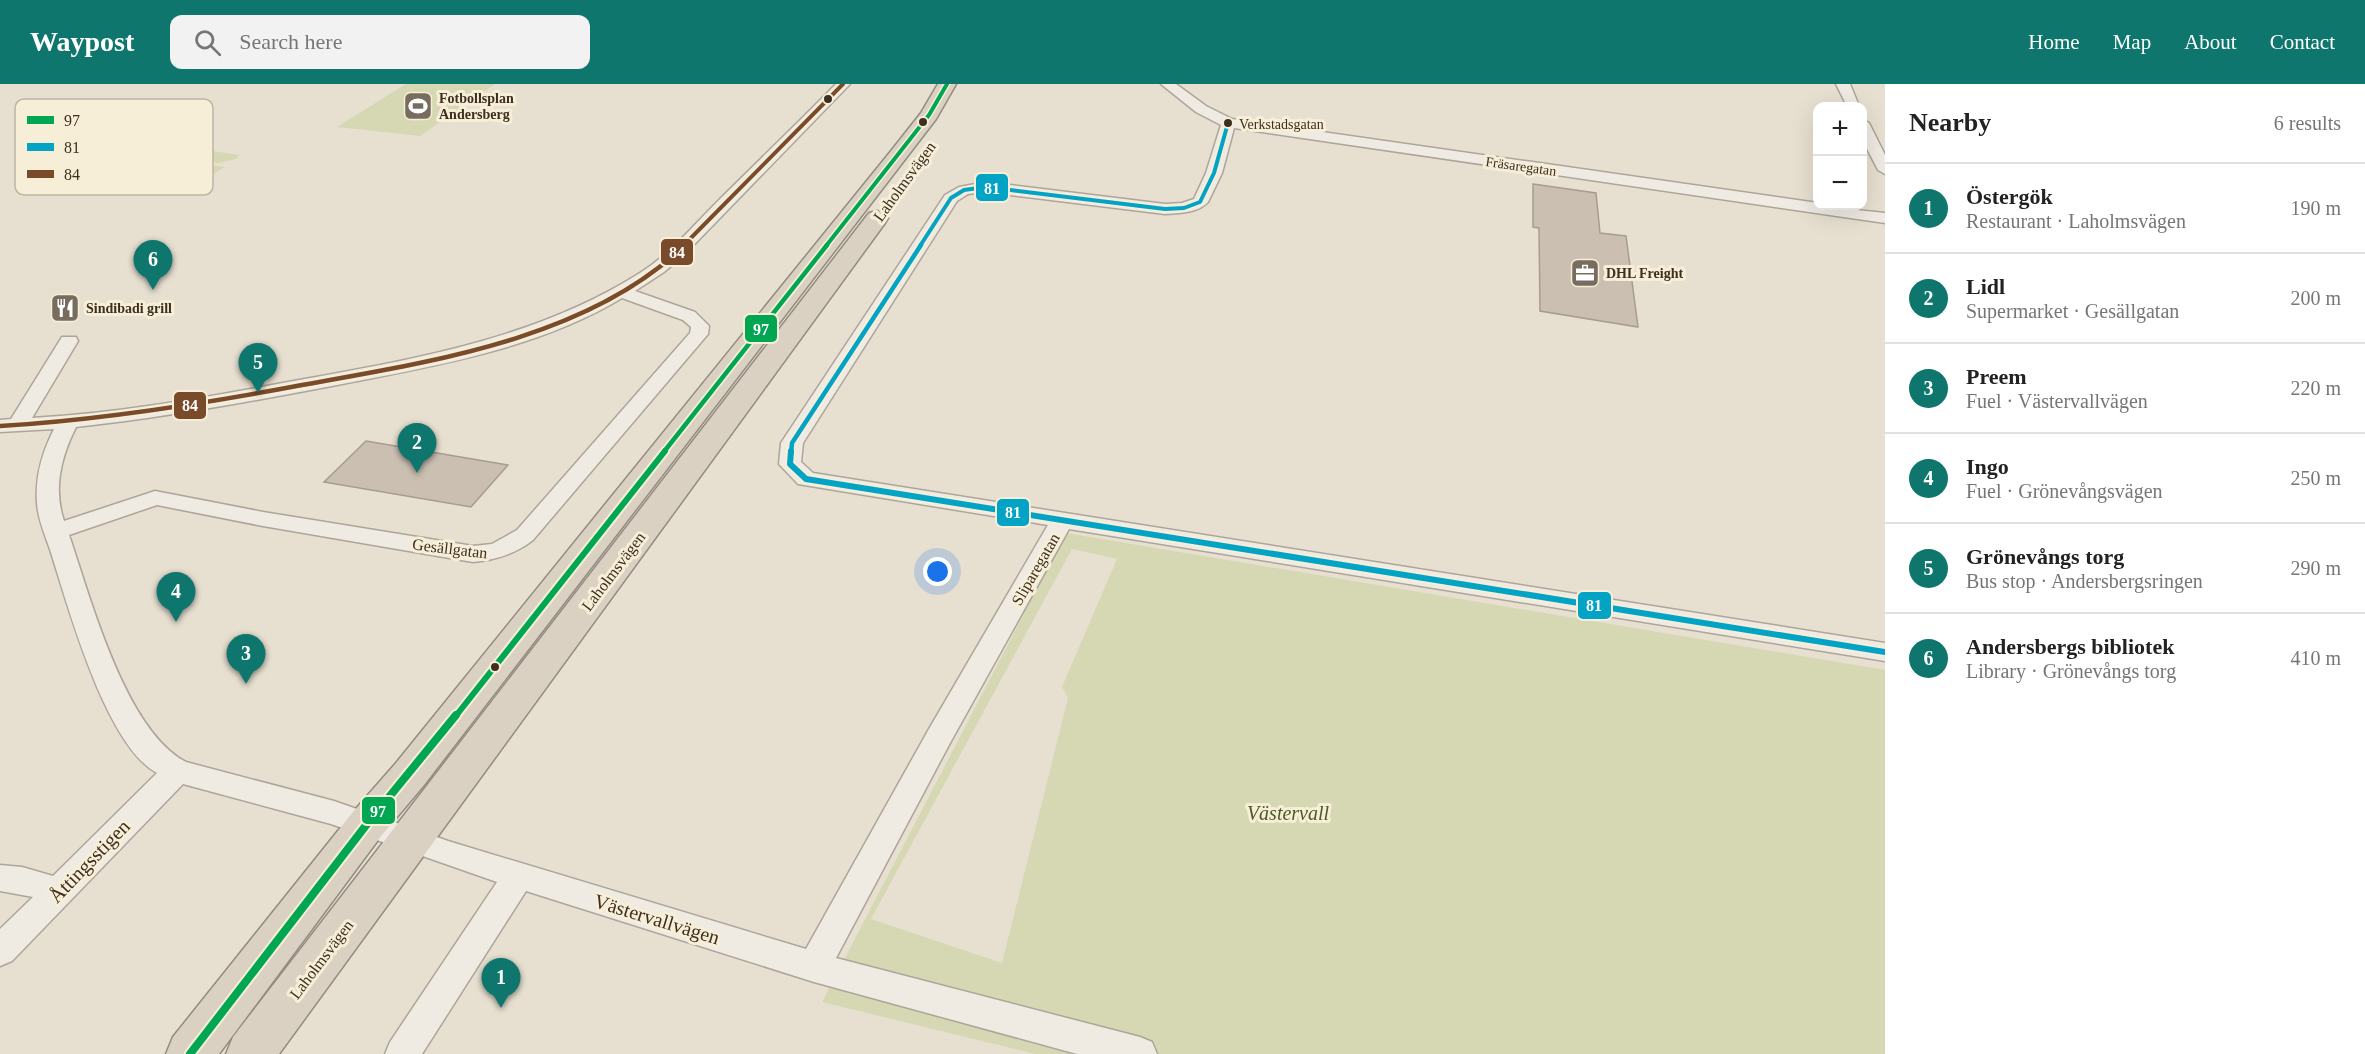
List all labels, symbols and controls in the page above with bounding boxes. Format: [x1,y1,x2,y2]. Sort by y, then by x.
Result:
search box [170,15,590,69]
text: Waypost [30,26,134,57]
icon: search [191,26,224,59]
text: Search here [239,29,342,54]
text: Home [2028,30,2080,54]
text: Map [2113,30,2151,54]
text: About [2184,30,2237,54]
text: Contact [2270,30,2335,54]
sports icon: Fotbollsplan Andersberg [402,90,434,122]
place label: Fotbollsplan Andersberg [439,91,514,122]
unlabelled marker [822,93,834,105]
legend [15,99,213,195]
map controls [1813,102,1867,210]
button: + [1813,102,1867,156]
text: Nearby [1909,108,1991,137]
text: 97 [64,112,80,129]
text: 6 results [2274,112,2341,134]
unlabelled marker [917,116,929,128]
marker: Verkstadsgatan [1222,117,1234,129]
place label: Verkstadsgatan [1239,117,1324,132]
street label: Laholmsvägen [870,138,940,225]
text: 81 [64,139,80,156]
street label: Fräsaregatan [1484,154,1557,179]
button: − [1813,156,1867,210]
text: 84 [64,166,80,183]
line badge: 81 [975,173,1009,202]
text: 81 [984,180,1000,197]
text: Östergök [1966,184,2053,209]
text: 1 [1924,197,1934,219]
text: 190 m [2290,197,2341,219]
text: Restaurant · Laholmsvägen [1966,210,2186,232]
line badge: 84 [660,238,694,266]
pin: 6 [134,240,172,290]
text: 84 [669,244,685,261]
office icon: DHL Freight [1569,257,1601,289]
place label: DHL Freight [1606,266,1683,281]
text: Lidl [1966,274,2005,299]
text: 2 [1924,287,1934,309]
text: 200 m [2290,287,2341,309]
restaurant icon: Sindibadi grill [49,292,81,324]
text: Supermarket · Gesällgatan [1966,300,2179,322]
place label: Sindibadi grill [86,301,172,316]
line badge: 97 [744,314,778,343]
text: 97 [753,321,769,338]
pin: 5 [238,344,278,393]
text: Preem [1966,364,2027,389]
text: 3 [1924,377,1934,399]
text: 220 m [2290,377,2341,399]
text: Fuel · Västervallvägen [1966,390,2148,412]
line badge: 84 [173,391,207,420]
text: 84 [182,397,198,414]
pin: 2 [398,424,436,473]
text: Ingo [1966,454,2009,479]
text: 4 [1924,467,1934,489]
text: 250 m [2290,467,2341,489]
text: Fuel · Grönevångsvägen [1966,480,2163,502]
line badge: 81 [996,498,1030,527]
text: 81 [1005,504,1021,521]
street label: Laholmsvägen [578,529,649,615]
street label: Sliparegatan [1008,530,1064,609]
street label: Gesällgatan [411,535,488,563]
text: Grönevångs torg [1966,544,2124,569]
your location [923,557,952,586]
text: 5 [1924,557,1934,579]
text: 290 m [2290,557,2341,579]
text: Bus stop · Andersbergsringen [1966,570,2203,592]
pin: 4 [156,572,195,622]
line badge: 81 [1577,591,1612,620]
text: 81 [1586,597,1602,614]
pin: 3 [226,634,266,684]
text: Andersbergs bibliotek [1966,634,2174,659]
text: 6 [1924,647,1934,669]
text: 410 m [2290,647,2341,669]
text: Library · Grönevångs torg [1966,660,2176,682]
unlabelled marker [489,661,501,673]
line badge: 97 [361,796,396,825]
park label: Västervall [1247,802,1330,824]
text: 97 [370,803,386,820]
street label: Åttingsstigen [44,815,135,908]
street label: Västervallvägen [591,889,722,949]
street label: Laholmsvägen [286,917,357,1003]
pin: 1 [482,958,520,1008]

